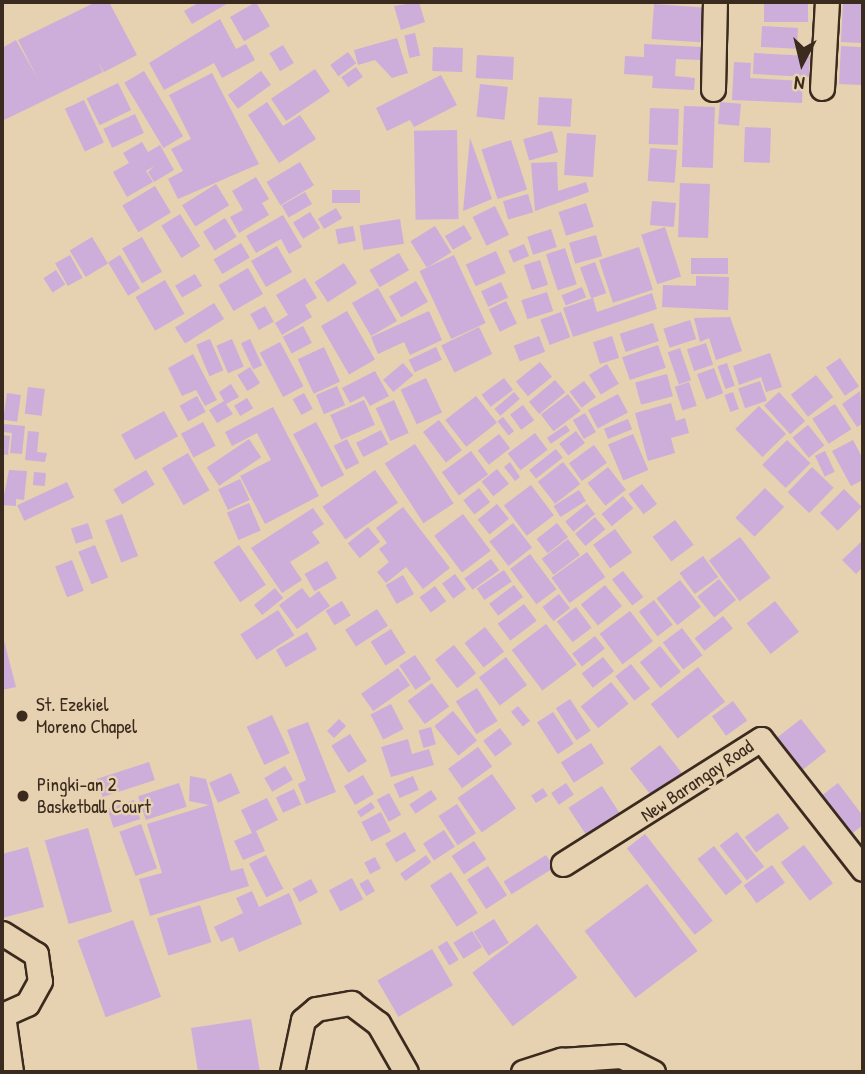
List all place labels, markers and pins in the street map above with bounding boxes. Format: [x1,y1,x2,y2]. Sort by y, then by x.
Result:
place label: St. Ezekiel Moreno Chapel [36,694,137,738]
marker: St. Ezekiel Moreno Chapel [14,708,30,724]
place label: Pingki-an 2 Basketball Court [37,774,151,818]
marker: Pingki-an 2 Basketball Court [15,788,31,804]

